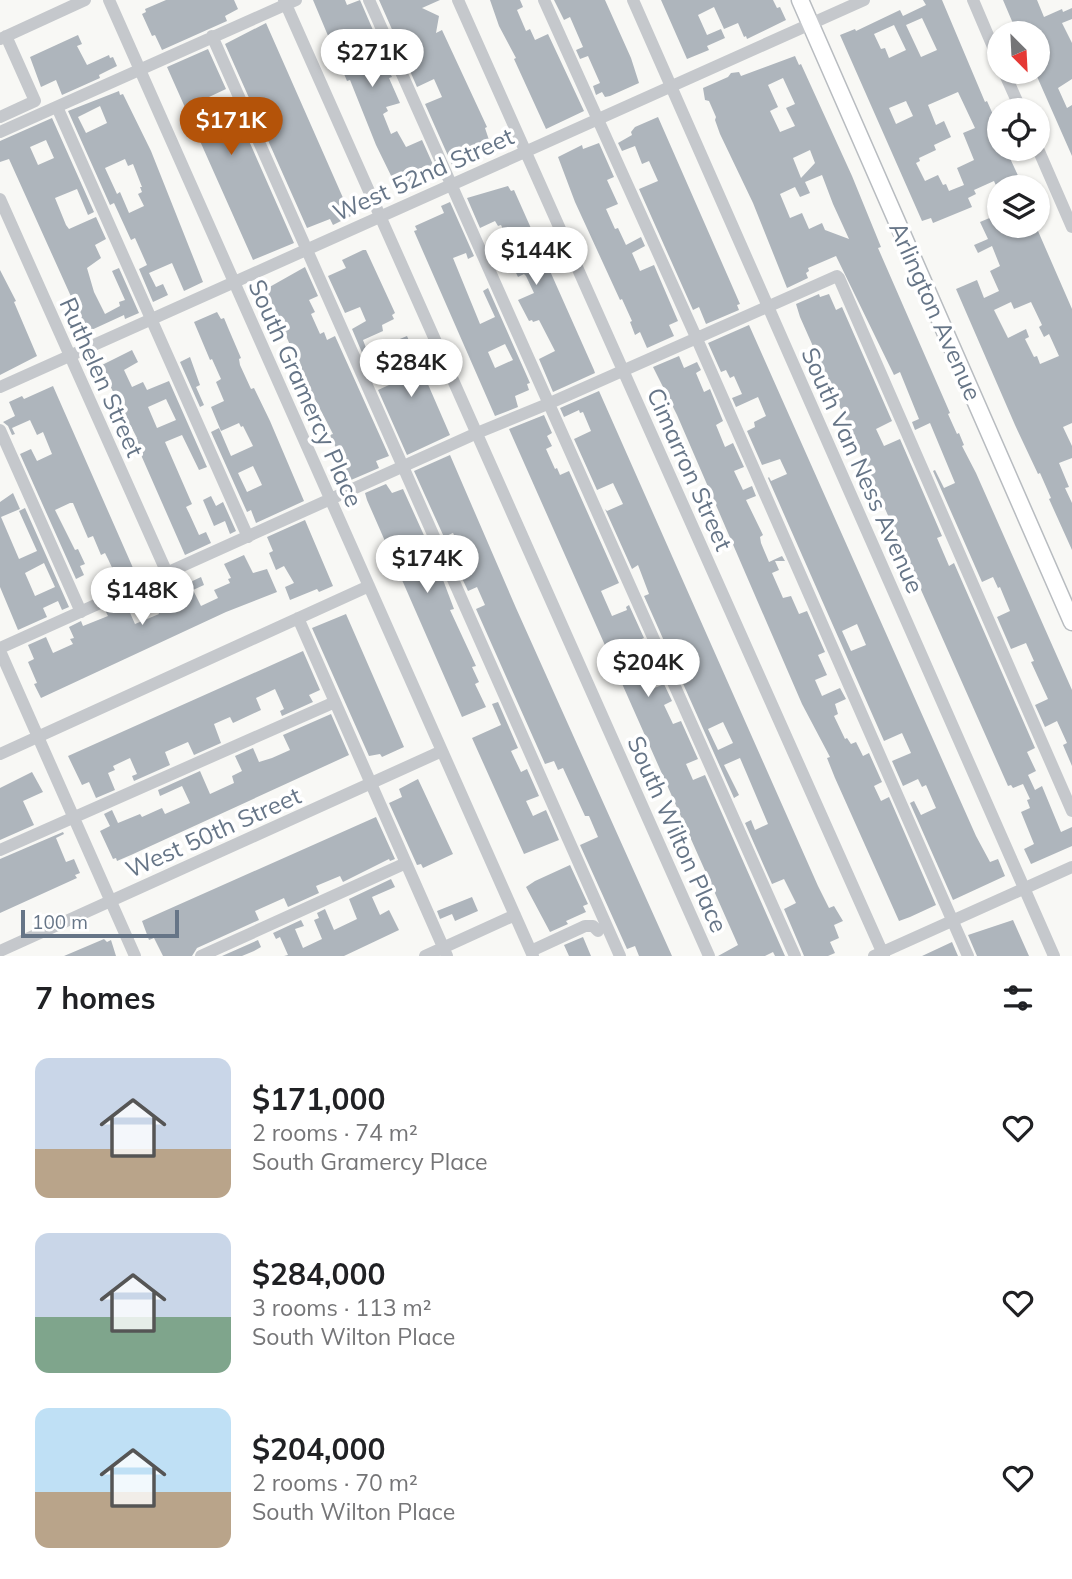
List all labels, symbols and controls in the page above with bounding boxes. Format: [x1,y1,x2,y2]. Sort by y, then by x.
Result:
north arrow [987,21,1050,84]
map controls [987,21,1050,238]
pin: $271K [323,29,421,89]
text: $271K [337,37,407,66]
pin: $171K [182,97,280,157]
button: locate [987,98,1050,161]
text: $171K [196,105,266,134]
street label: West 52nd Street [328,121,518,227]
button: layers [987,175,1050,238]
street label: Arlington Avenue [883,217,989,405]
pin: $144K [487,228,585,287]
text: $144K [501,235,571,264]
street label: South Gramercy Place [242,275,370,511]
street label: Ruthelen Street [53,293,151,461]
pin: $284K [362,340,460,399]
street label: South Van Ness Avenue [795,342,931,598]
text: $284K [376,347,446,376]
street label: Cimarron Street [641,383,739,555]
pin: $174K [378,536,476,595]
text: $174K [392,543,462,572]
pin: $148K [93,568,191,627]
text: $148K [107,575,177,604]
pin: $204K [599,640,697,699]
text: $204K [613,647,683,676]
street label: South Wilton Place [621,731,735,937]
street label: West 50th Street [121,780,305,884]
scale bar [21,907,178,939]
text: 100 m [32,910,88,934]
text: 7 homes [35,979,156,1017]
icon: filters [999,979,1037,1017]
text: $171,000 [252,1080,385,1118]
icon: home [91,1086,175,1170]
icon: heart [999,1109,1037,1147]
text: 2 rooms · 74 m² [252,1118,418,1147]
text: South Gramercy Place [252,1147,488,1176]
text: $284,000 [252,1255,385,1293]
icon: home [91,1261,175,1345]
icon: heart [999,1284,1037,1322]
text: 3 rooms · 113 m² [252,1293,432,1322]
text: South Wilton Place [252,1322,455,1351]
text: $204,000 [252,1430,385,1468]
icon: home [91,1436,175,1520]
icon: heart [999,1459,1037,1497]
text: 2 rooms · 70 m² [252,1468,418,1497]
text: South Wilton Place [252,1497,455,1526]

